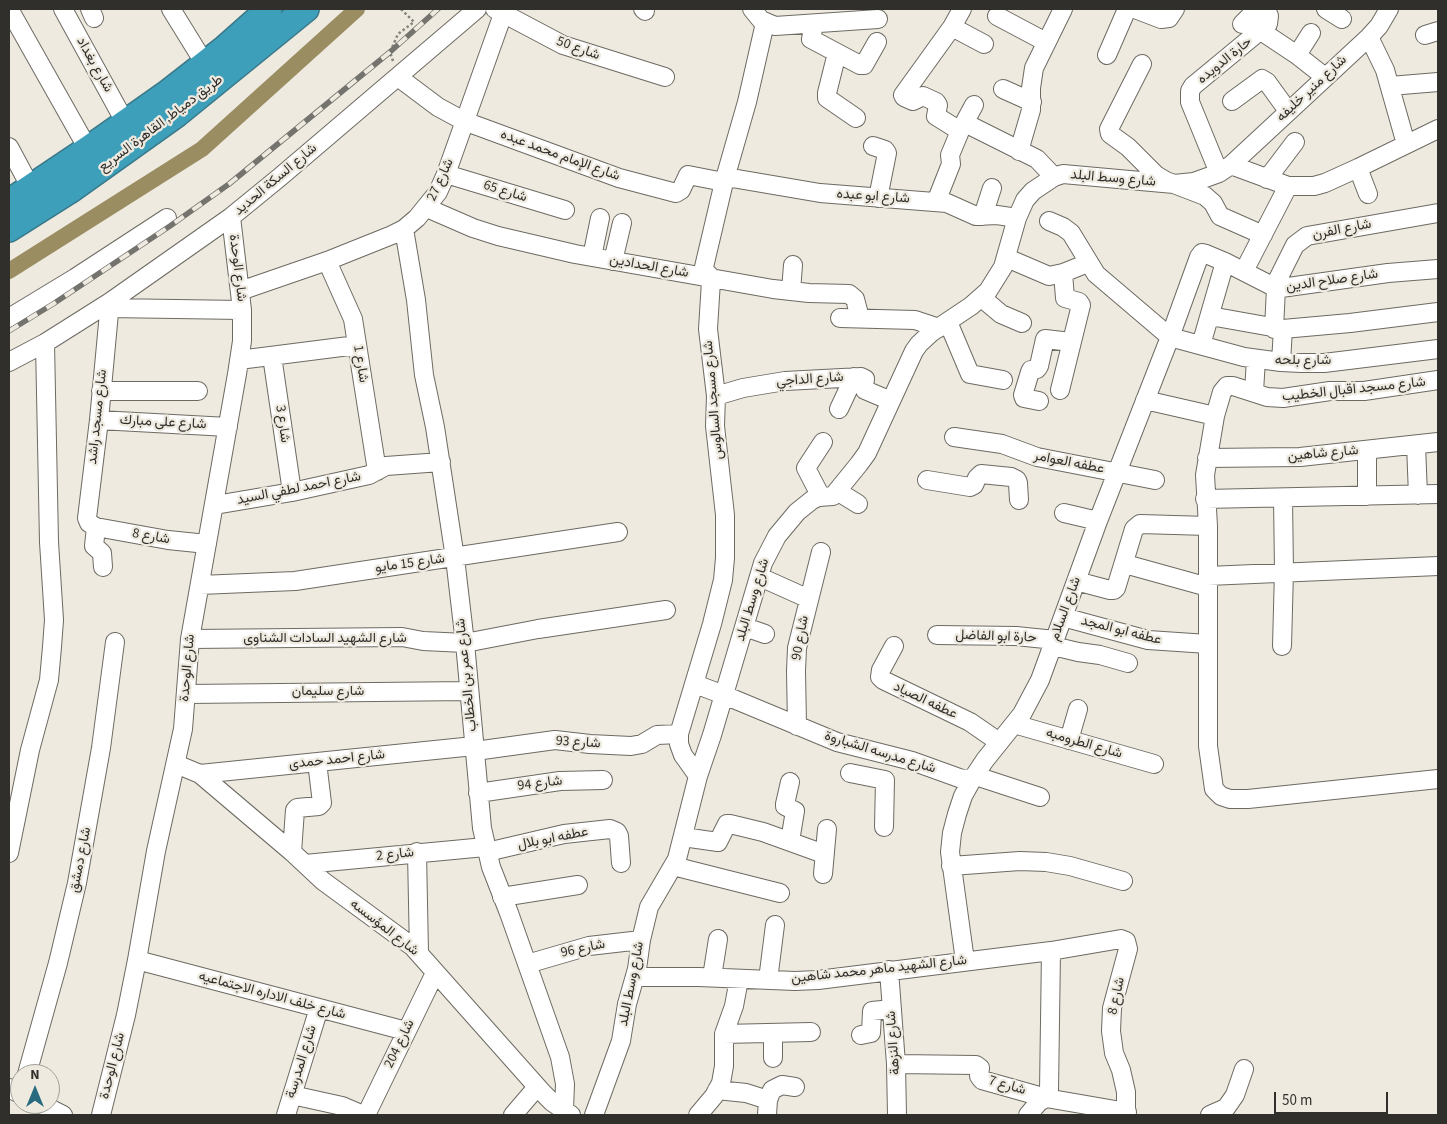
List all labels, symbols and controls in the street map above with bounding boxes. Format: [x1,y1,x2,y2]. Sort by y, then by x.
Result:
street label: شارع 50 [554,33,602,65]
street label: شارع بغداد [72,34,116,96]
street label: حارة الدويده [1194,34,1256,88]
street label: شارع منير خليفه [1273,52,1351,126]
street label: طريق دمياط, القاهرة السريع [96,72,226,176]
street label: شارع الإمام محمد عبده [498,127,622,185]
street label: شارع السكة الحديد [231,140,321,220]
street label: شارع 27 [424,156,458,204]
street label: شارع وسط البلد [1070,167,1156,191]
street label: شارع 65 [481,177,529,207]
street label: شارع ابو عبده [836,186,910,208]
street label: شارع الفرن [1311,216,1373,244]
street label: شارع الوحدة [225,233,249,303]
street label: شارع الحدادين [608,252,690,282]
street label: شارع صلاح الدين [1285,266,1379,296]
street label: شارع مسجد السالوس [700,340,728,460]
street label: شارع 1 [349,344,371,384]
street label: شارع بلحه [1275,353,1331,369]
street label: شارع مسجد راشد [85,369,111,465]
street label: شارع الداجي [776,369,844,391]
street label: شارع مسجد اقبال الخطيب [1281,374,1427,406]
street label: شارع 3 [271,404,293,444]
street label: شارع على مبارك [119,412,207,434]
street label: شارع شاهين [1287,443,1359,465]
street label: عطفه العوامر [1032,448,1106,478]
street label: شارع احمد لطفي السيد [236,469,362,509]
street label: شارع 8 [131,525,171,549]
street label: شارع 15 مايو [374,551,446,577]
street label: شارع وسط البلد [732,557,774,643]
street label: شارع السلام [1047,575,1085,643]
street label: عطفه ابو المجد [1079,613,1163,649]
street label: شارع 90 [789,614,813,662]
street label: شارع عمر بن الخطاب [453,618,481,732]
street label: حارة ابو الفاضل [955,627,1037,647]
street label: شارع الشهيد السادات الشناوى [243,631,407,647]
street label: شارع الوحدة [177,633,199,703]
street label: عطفه الصياد [890,679,960,723]
street label: شارع سليمان [292,684,364,700]
street label: شارع الطرومبه [1044,725,1124,763]
street label: شارع مدرسه الشباروة [822,728,938,778]
street label: شارع 93 [555,733,601,753]
street label: شارع احمد حمدى [288,747,386,773]
street label: شارع 94 [517,773,563,795]
street label: عطفه ابو بلال [516,824,590,854]
street label: شارع دمشق [66,826,96,894]
street label: شارع 2 [375,845,415,865]
street label: شارع المؤسسه [346,896,422,960]
street label: شارع 96 [559,936,607,962]
street label: شارع وسط البلد [616,940,648,1028]
street label: شارع الشهيد ماهر محمد شاهين [790,952,968,988]
street label: شارع خلف الاداره الاجتماعيه [197,968,347,1024]
street label: شارع 8 [1105,976,1129,1016]
street label: شارع النزهة [883,1010,905,1076]
street label: شارع 204 [381,1017,419,1071]
street label: شارع المدرسة [283,1023,321,1101]
street label: شارع الوحدة [97,1031,129,1101]
north arrow [10,1064,60,1114]
text: N [30,1065,40,1085]
street label: شارع 7 [986,1073,1028,1099]
scale bar [1277,1082,1391,1114]
text: 50 m [1282,1090,1312,1111]

